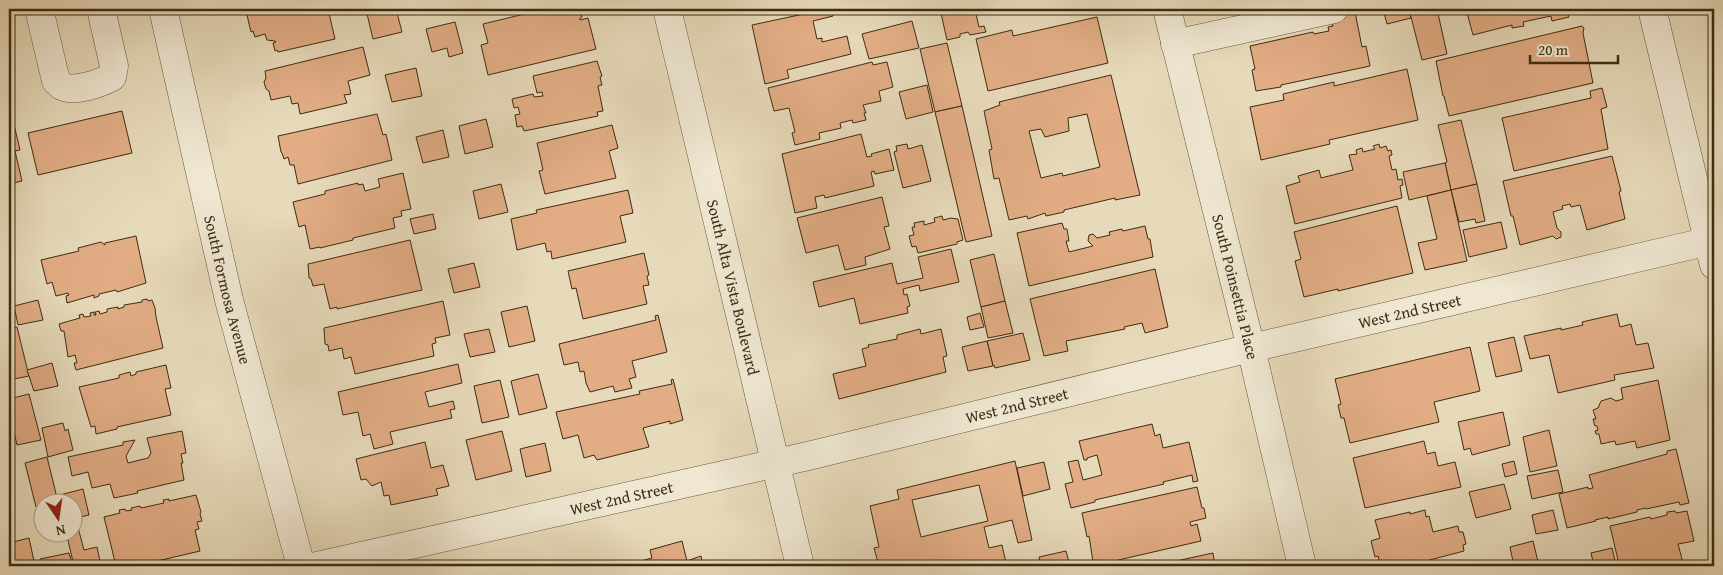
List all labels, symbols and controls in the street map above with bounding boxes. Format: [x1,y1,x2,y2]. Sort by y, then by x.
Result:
scale bar [1530,32,1618,64]
text: 20 m [1538,39,1569,60]
street label: South Alta Vista Boulevard [701,197,766,378]
street label: South Poinsettia Place [1206,211,1265,362]
street label: South Formosa Avenue [198,213,258,367]
street label: West 2nd Street [1356,287,1464,335]
street label: West 2nd Street [963,381,1071,429]
street label: West 2nd Street [567,474,676,521]
north arrow [32,492,82,542]
text: N [53,520,68,542]

